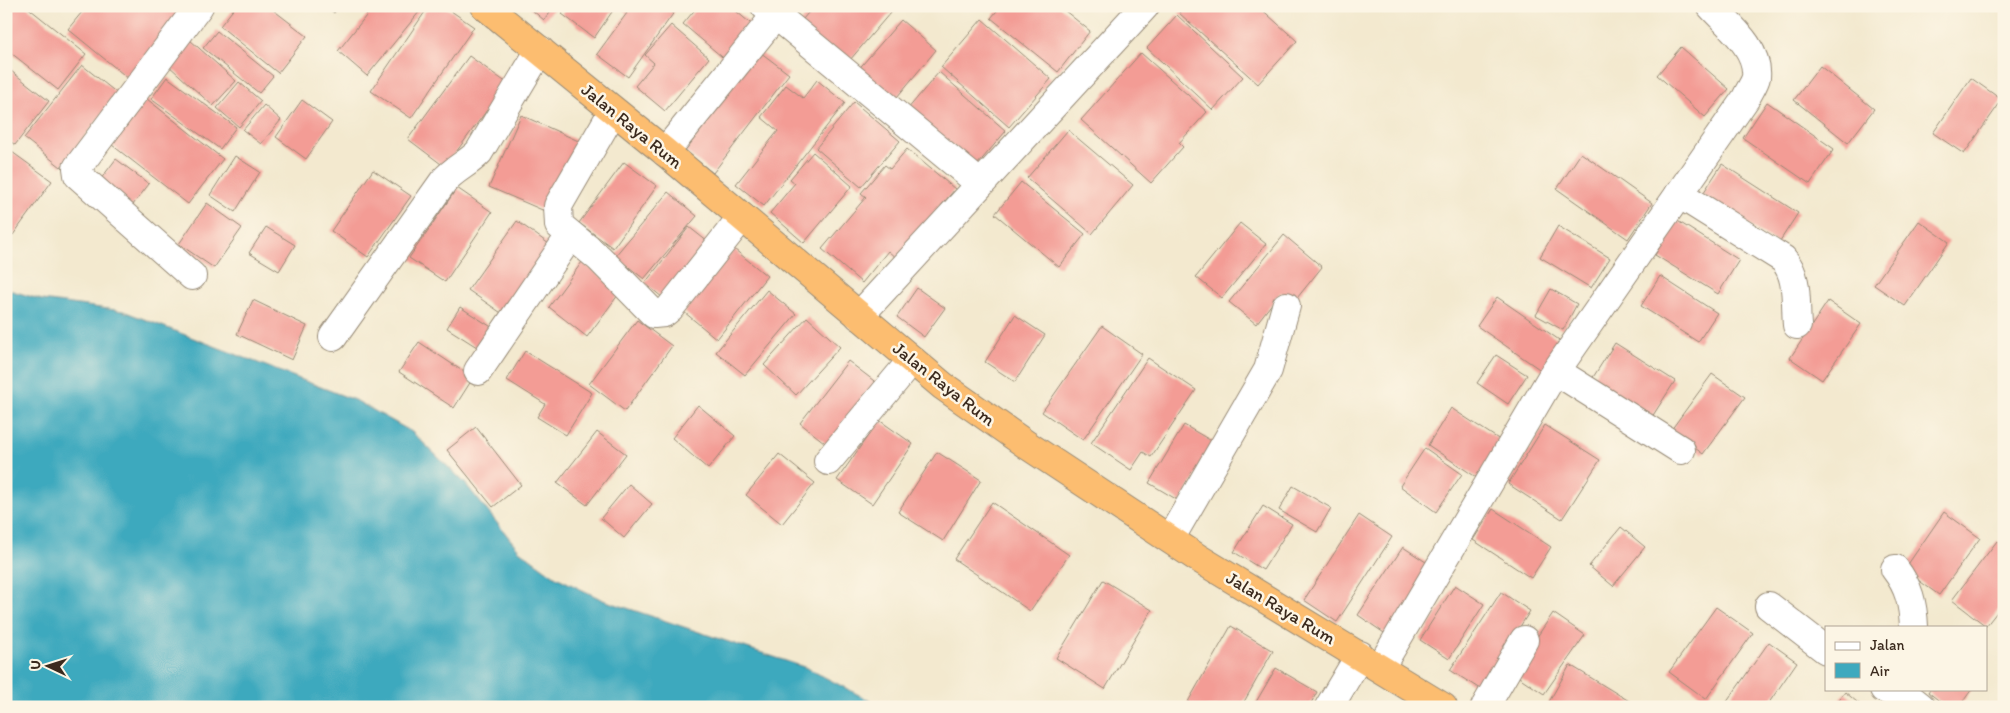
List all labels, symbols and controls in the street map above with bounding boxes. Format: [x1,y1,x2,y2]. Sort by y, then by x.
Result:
street label: Jalan Raya Rum [577,78,687,174]
street label: Jalan Raya Rum [888,337,1000,431]
street label: Jalan Raya Rum [1222,567,1340,649]
legend [1825,626,1988,690]
text: Jalan [1870,636,1904,654]
north arrow [22,640,72,690]
text: U [27,660,44,670]
text: Air [1870,662,1889,680]

